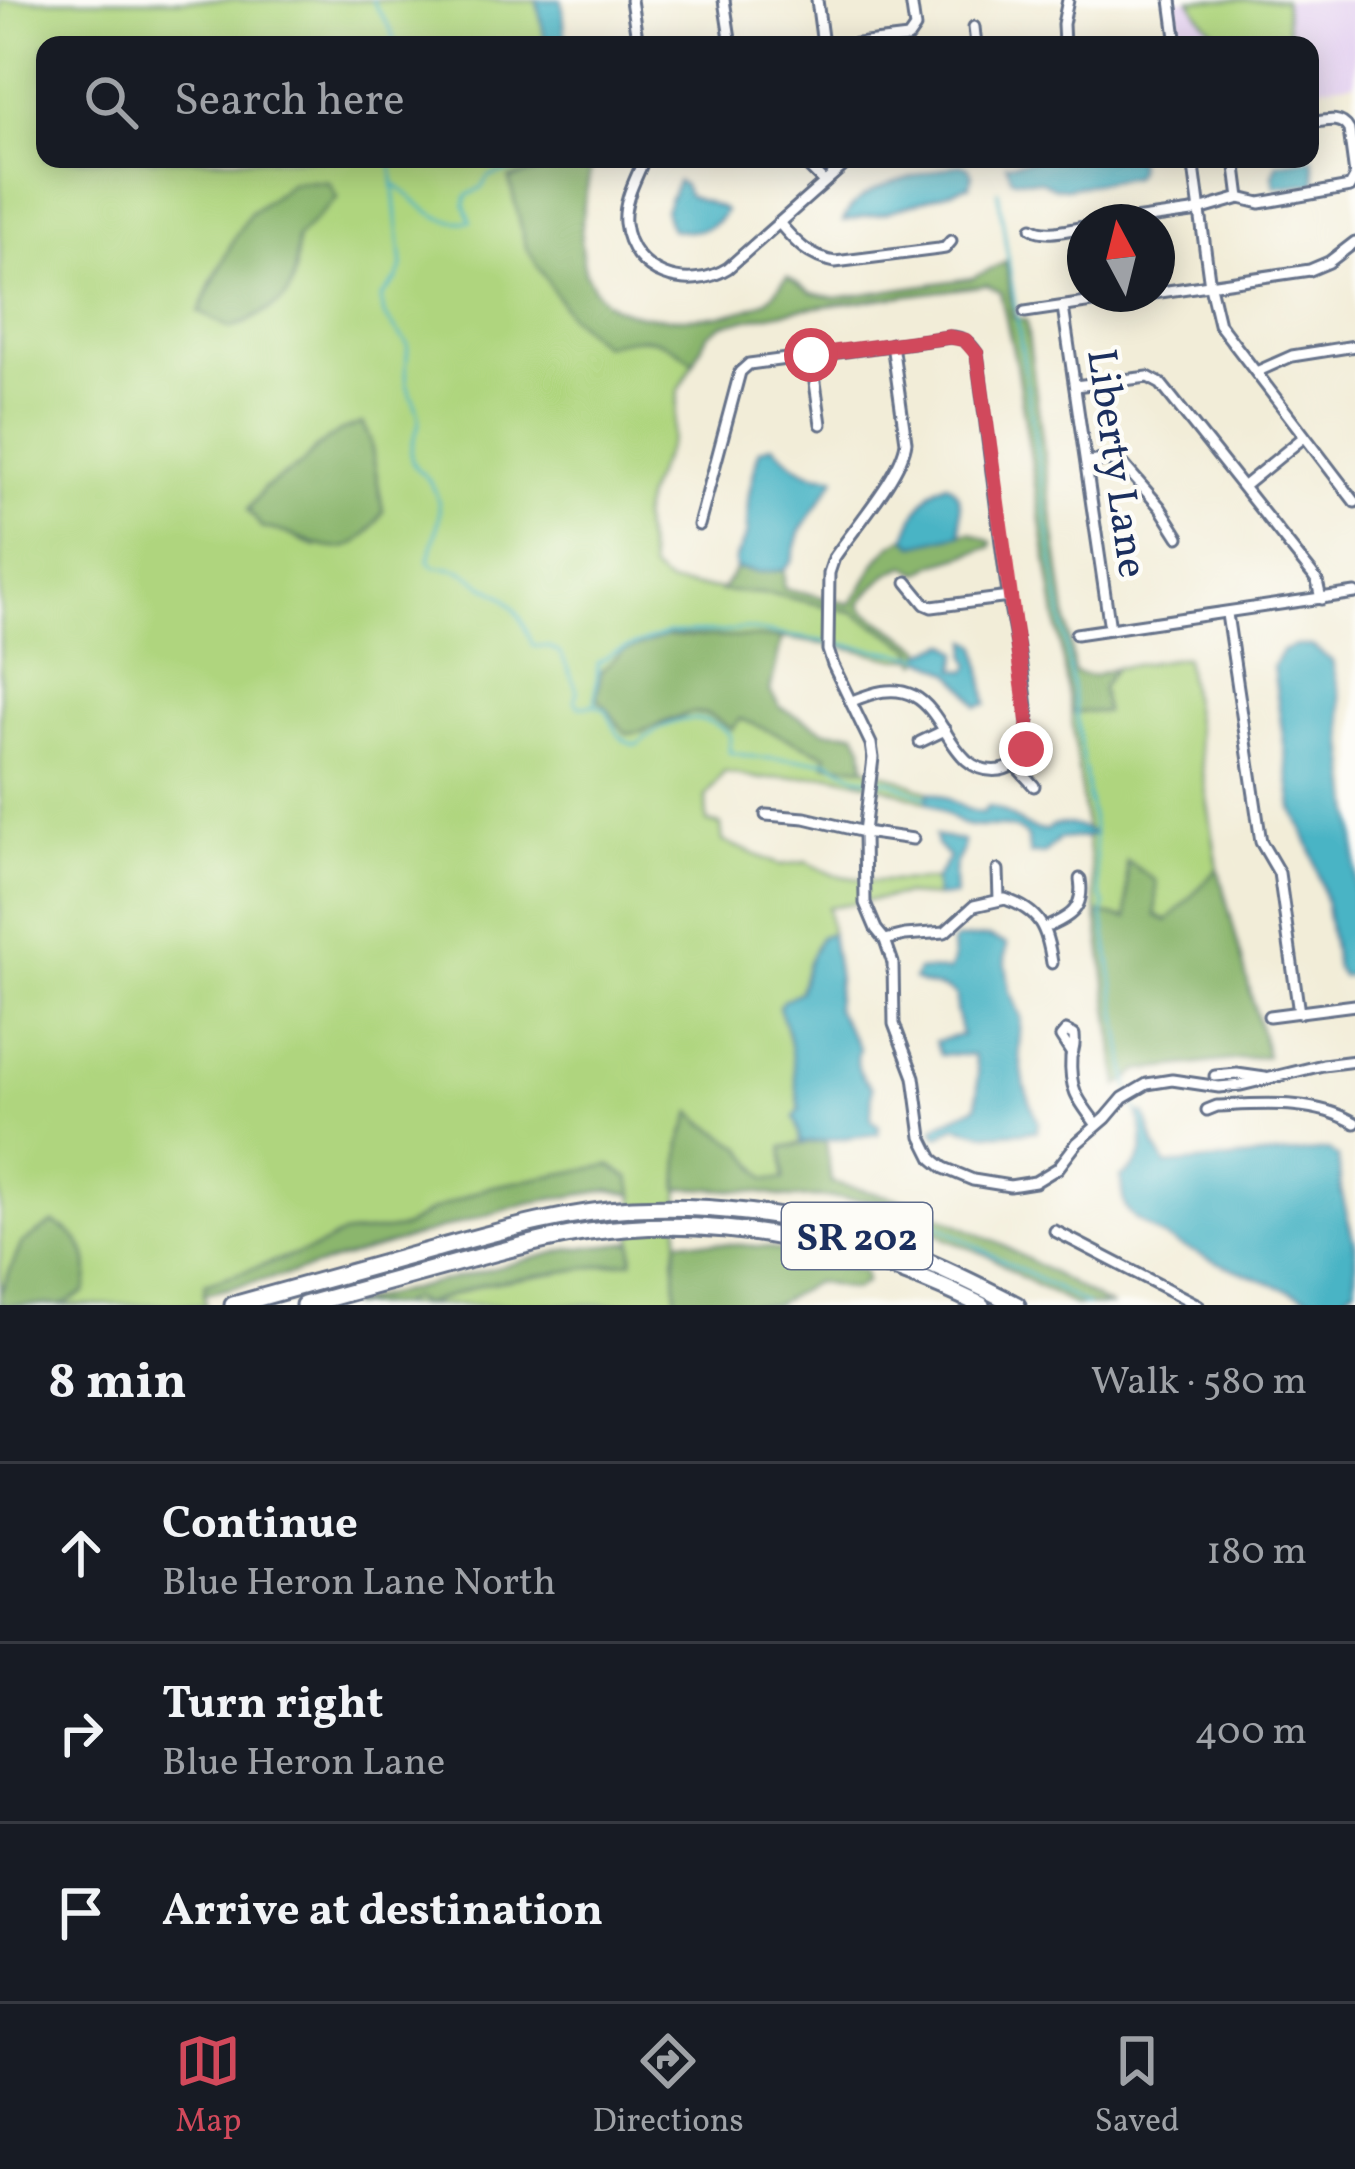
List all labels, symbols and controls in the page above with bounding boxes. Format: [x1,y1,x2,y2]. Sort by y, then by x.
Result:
search box [36,36,1319,168]
icon: search [78,69,144,135]
text: Search here [174,71,405,134]
north arrow [1067,204,1175,312]
route start [784,328,838,382]
street label: Liberty Lane [1069,345,1160,582]
route end [999,722,1053,776]
road number: SR 202 [782,1203,932,1269]
text: 8 min [48,1348,187,1419]
text: Walk · 580 m [1091,1356,1307,1410]
text: Continue [162,1494,358,1557]
icon: ahead [48,1520,114,1586]
text: 180 m [1206,1526,1307,1580]
text: Blue Heron Lane North [162,1557,556,1611]
text: Turn right [162,1674,383,1737]
icon: right [48,1700,114,1766]
text: 400 m [1195,1706,1307,1760]
text: Blue Heron Lane [162,1737,445,1791]
icon: arrive [48,1880,114,1946]
text: Arrive at destination [162,1881,603,1944]
tab: Map [175,2028,242,2146]
tab: Directions [592,2028,744,2146]
tab: Saved [1095,2028,1180,2146]

